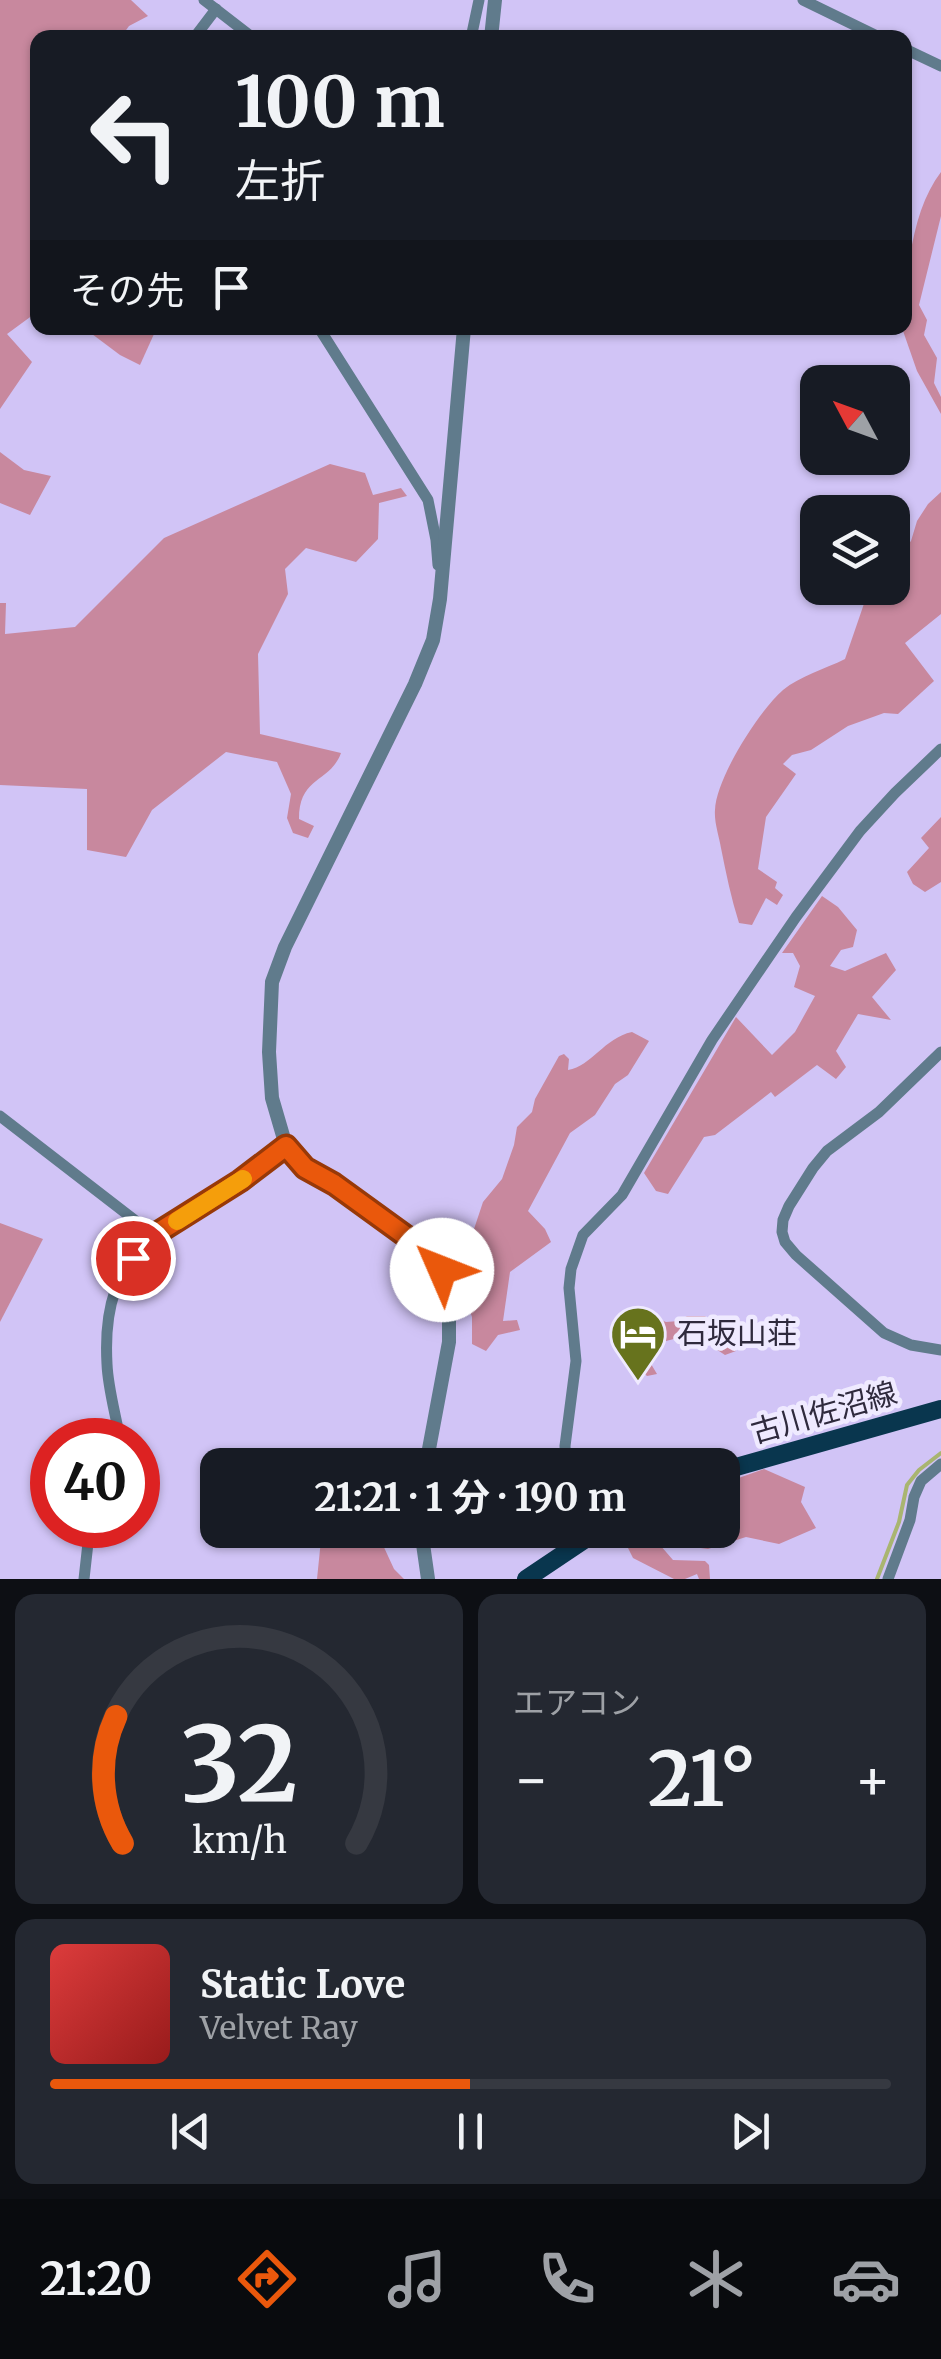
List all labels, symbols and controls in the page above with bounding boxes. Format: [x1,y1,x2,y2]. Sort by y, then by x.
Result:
text: 100 m [235,58,445,146]
icon: left [70,70,200,200]
text: 左折 [235,153,325,209]
icon: arrive [204,260,259,315]
text: その先 [70,267,184,314]
north arrow [800,365,910,475]
map controls [800,365,910,605]
button: layers [800,495,910,605]
pin [91,1216,176,1301]
position arrow [390,1218,494,1322]
icon: arrive [106,1231,161,1286]
hotel icon: 石坂山荘 [608,1304,668,1383]
place label: 石坂山荘 [677,1314,797,1352]
street label: 古川佐沼線 [746,1373,901,1451]
speed limit sign: 40 [30,1418,160,1548]
text: 21:21 · 1 分 · 190 m [314,1474,626,1521]
text: エアコン [513,1683,641,1723]
text: 32 [180,1699,298,1829]
text: 21° [648,1732,756,1826]
text: − [513,1745,550,1814]
text: + [854,1745,891,1814]
text: km/h [192,1818,286,1863]
text: Static Love [200,1961,405,2008]
text: Velvet Ray [200,2008,358,2048]
icon: previous [163,2104,218,2159]
icon: pause [443,2104,498,2159]
icon: next [723,2104,778,2159]
icon: directions [232,2244,302,2314]
icon: music [382,2244,452,2314]
icon: phone [532,2244,602,2314]
icon: climate [681,2244,751,2314]
icon: car [831,2244,901,2314]
text: 21:20 [40,2251,152,2307]

